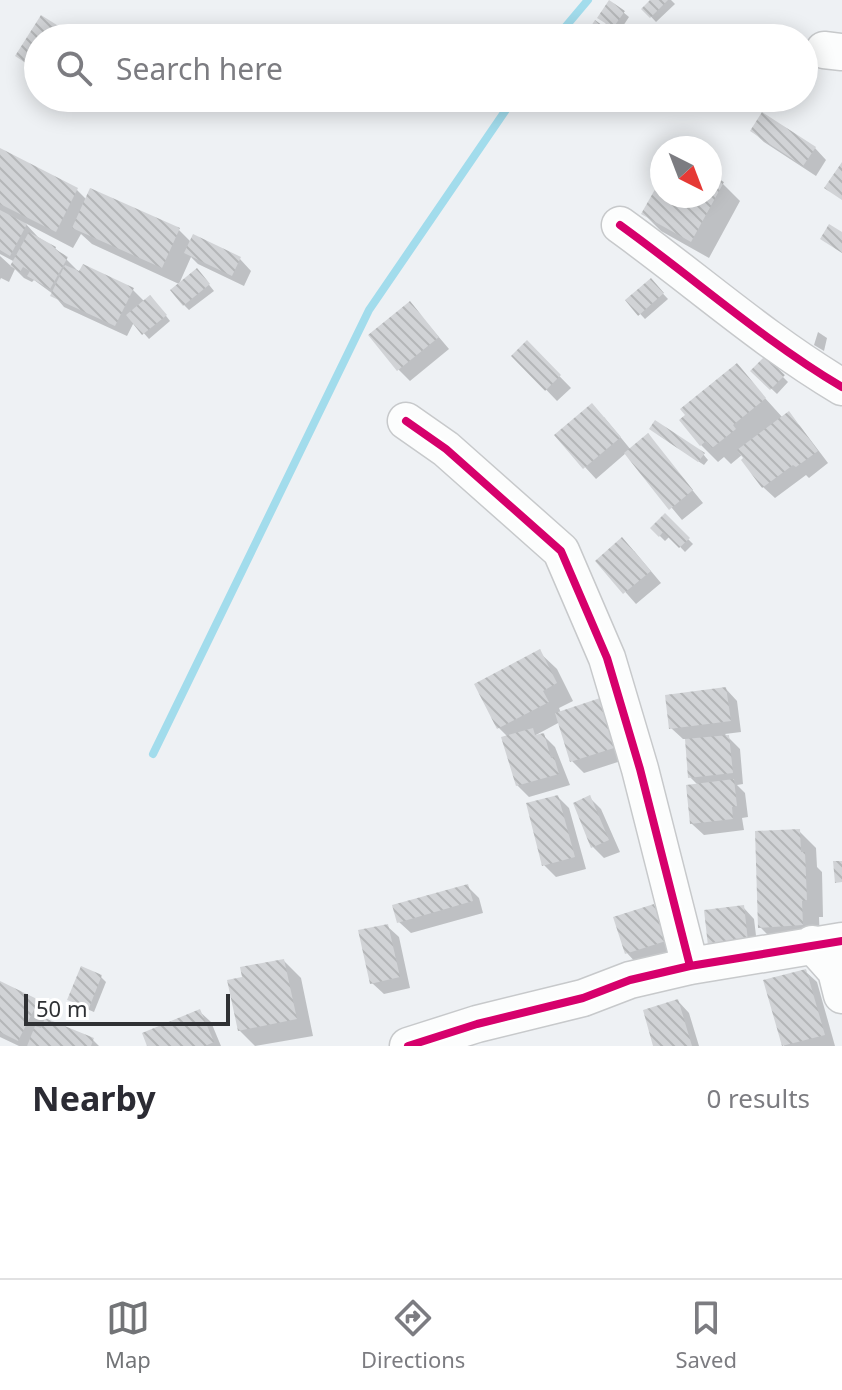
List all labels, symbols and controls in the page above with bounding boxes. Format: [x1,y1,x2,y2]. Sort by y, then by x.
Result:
search box [24,24,818,112]
icon: search [52,46,96,90]
text: Search here [116,48,283,89]
north arrow [650,136,722,208]
scale bar [24,990,230,1026]
text: 50 m [36,993,87,1023]
text: Nearby [32,1075,156,1121]
text: 0 results [706,1080,810,1116]
tab: Map [105,1296,151,1374]
tab: Directions [361,1296,465,1374]
tab: Saved [675,1296,737,1374]

